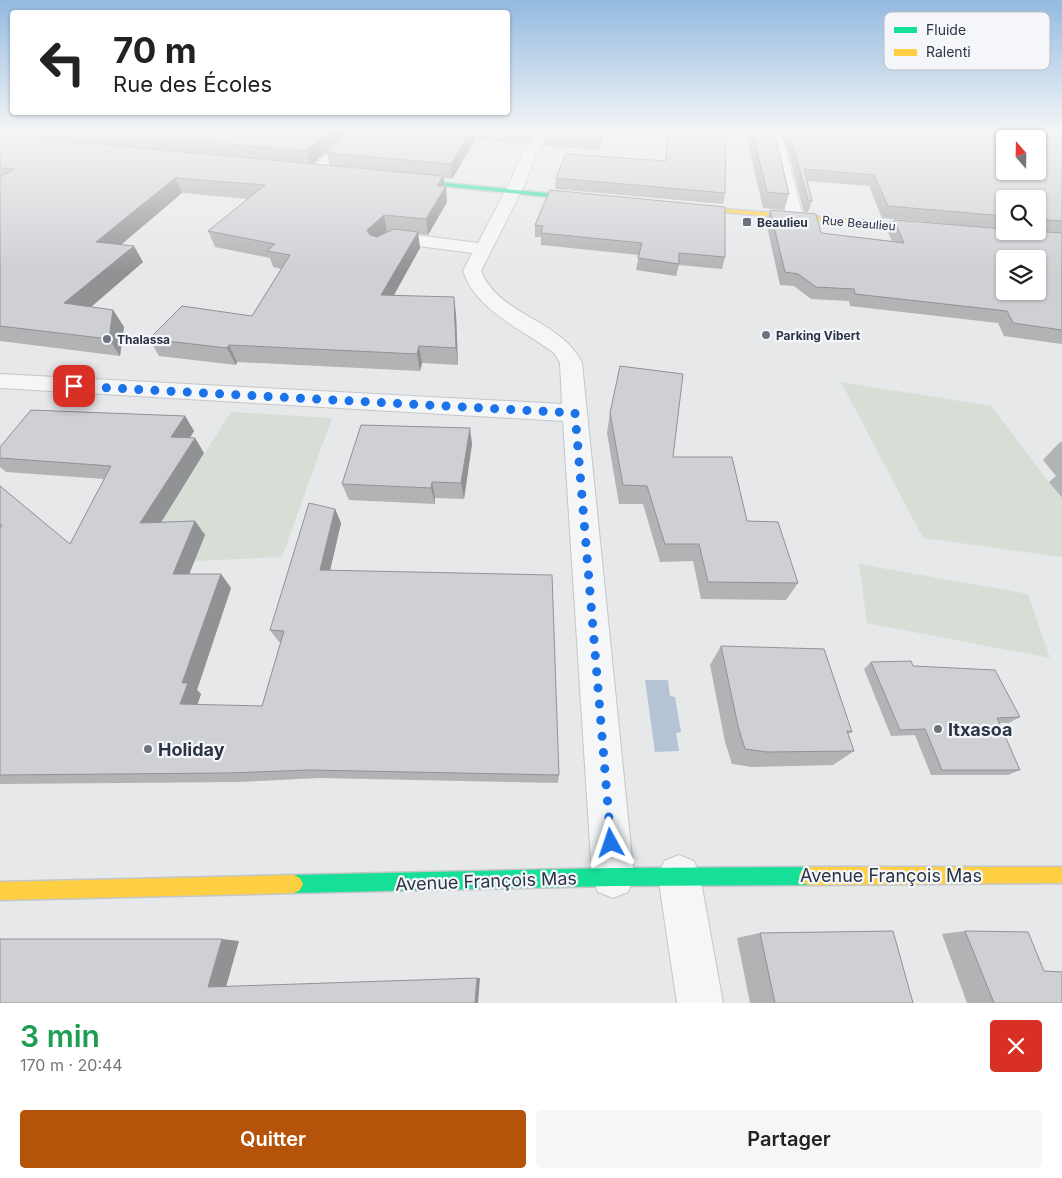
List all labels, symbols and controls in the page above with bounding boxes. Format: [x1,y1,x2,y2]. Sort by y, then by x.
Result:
legend [884,12,1050,70]
text: Fluide [926,21,966,38]
text: 70 m [113,29,197,71]
icon: left [30,30,95,95]
text: Ralenti [926,43,971,60]
text: Rue des Écoles [113,71,272,97]
north arrow [996,130,1046,180]
map controls [996,130,1046,300]
button: search [996,190,1046,240]
street label: Rue Beaulieu [822,212,896,234]
place label: Beaulieu [757,215,808,230]
marker: Beaulieu [741,216,753,228]
button: layers [996,250,1046,300]
place label: Parking Vibert [776,328,861,343]
marker: Parking Vibert [760,329,772,341]
place label: Thalassa [117,332,170,347]
marker: Thalassa [101,333,113,345]
pin [53,365,95,407]
icon: arrive [60,372,88,400]
place label: Itxasoa [948,719,1013,740]
marker: Itxasoa [932,723,944,735]
place label: Holiday [158,739,225,760]
marker: Holiday [142,743,154,755]
position arrow [584,816,636,868]
street label: Avenue François Mas [800,865,982,886]
street label: Avenue François Mas [395,867,577,895]
text: 3 min [20,1018,100,1054]
button: close [990,1020,1042,1072]
text: 170 m · 20:44 [20,1055,123,1075]
button: Quitter [20,1110,526,1168]
button: Partager [536,1110,1042,1168]

